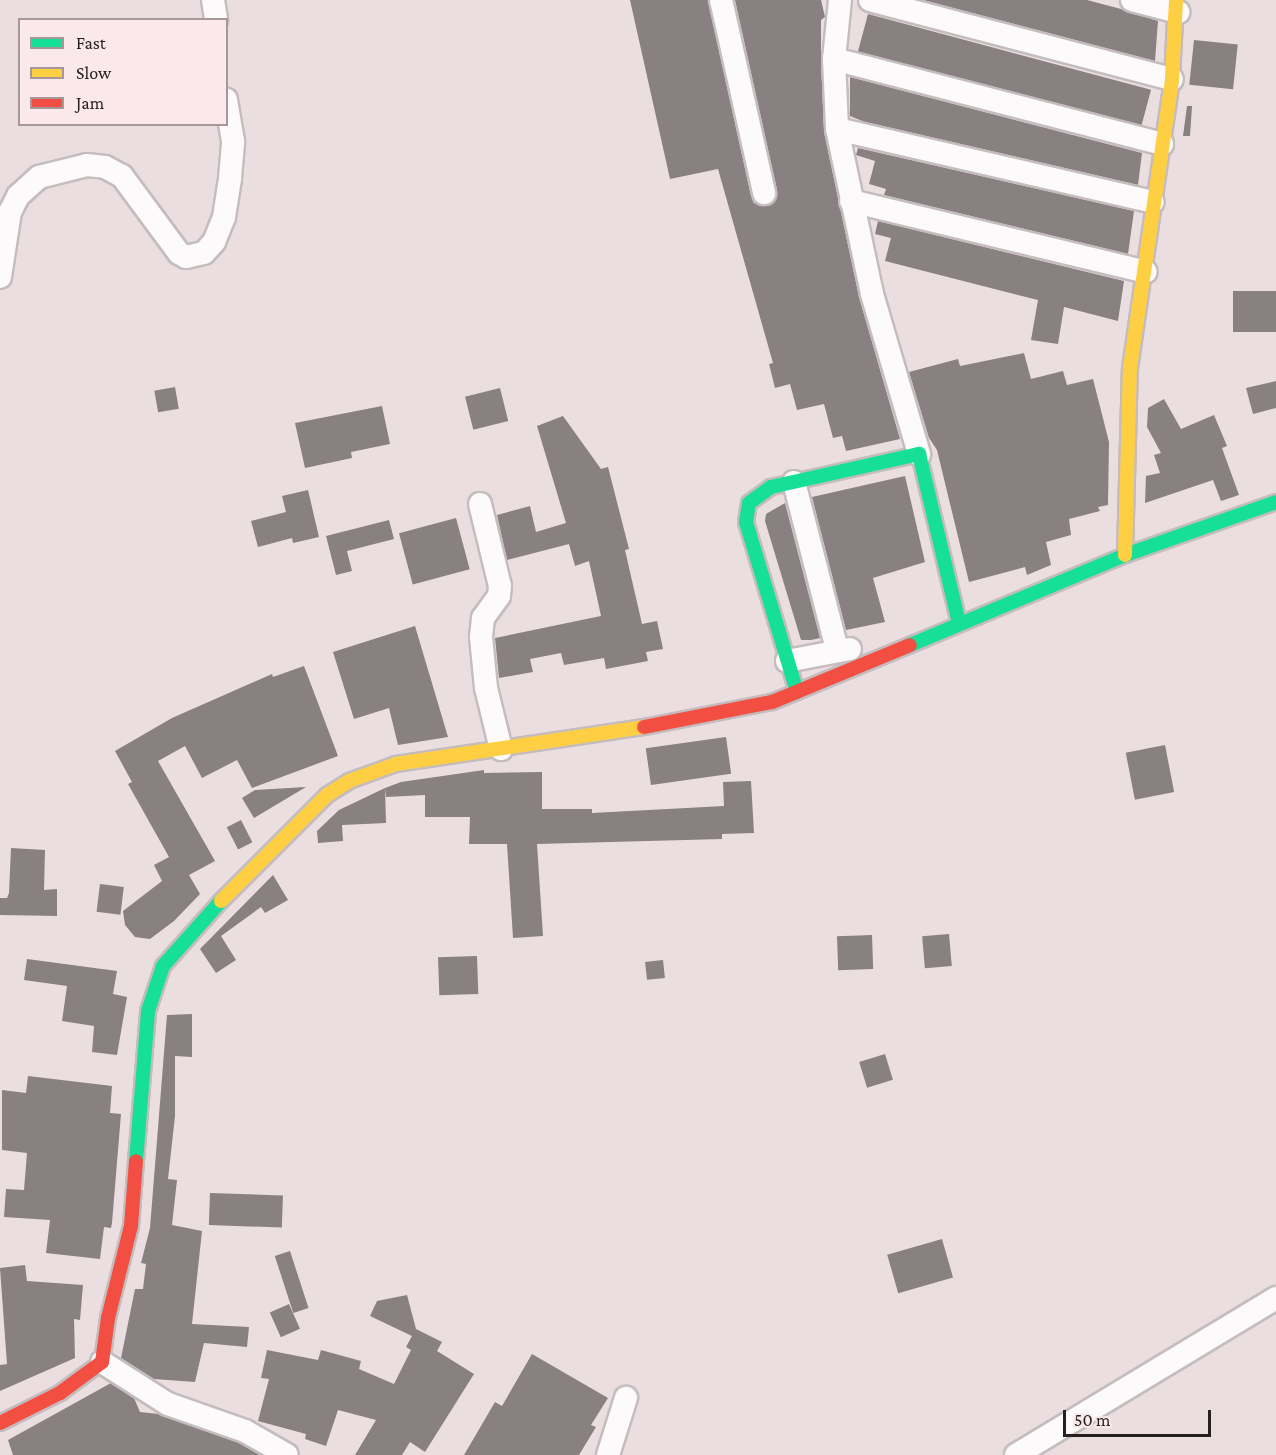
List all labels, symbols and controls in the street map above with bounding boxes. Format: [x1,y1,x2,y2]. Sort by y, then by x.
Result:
legend [18,18,228,126]
text: Fast [76,33,106,53]
text: Slow [76,63,111,83]
text: Jam [76,93,104,113]
scale bar [1066,1398,1214,1436]
text: 50 m [1074,1410,1111,1430]

